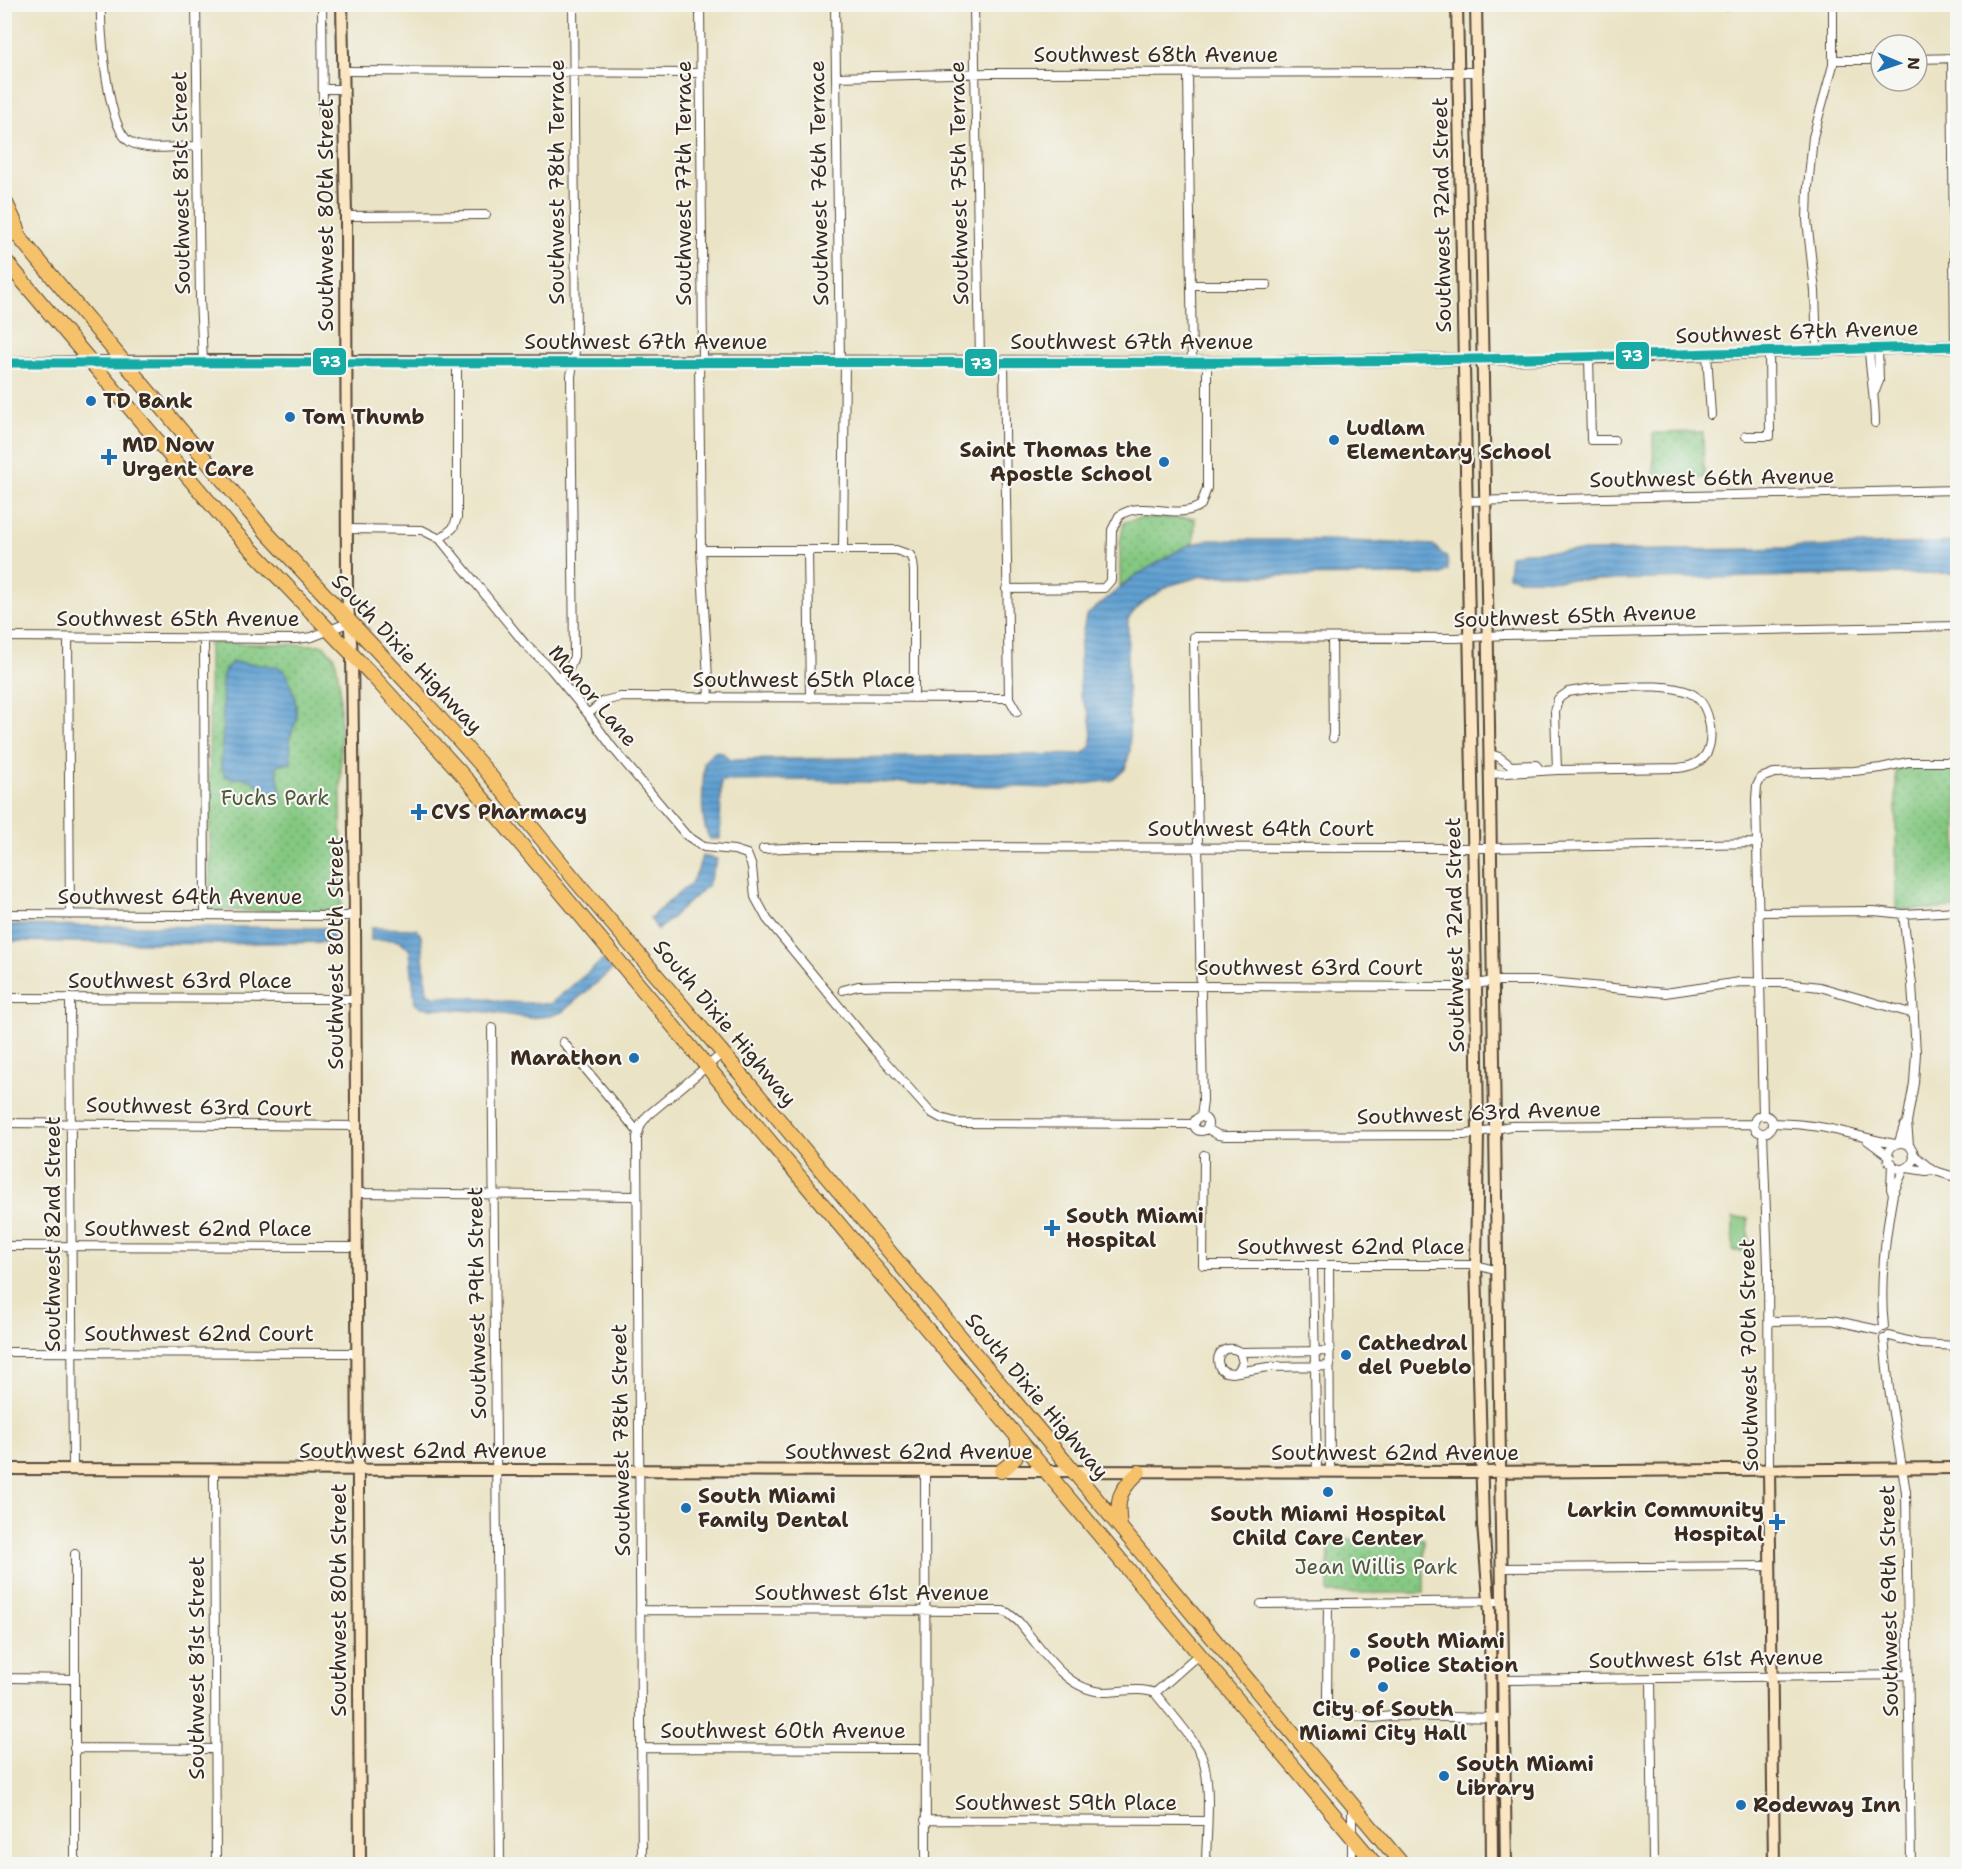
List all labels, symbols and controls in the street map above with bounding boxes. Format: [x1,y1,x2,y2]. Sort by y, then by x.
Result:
north arrow [1869,33,1929,93]
street label: Southwest 68th Avenue [1034,41,1278,69]
text: N [1903,57,1924,70]
street label: Southwest 78th Terrace [543,59,571,305]
street label: Southwest 77th Terrace [670,60,698,306]
street label: Southwest 76th Terrace [803,60,835,306]
street label: Southwest 75th Terrace [943,61,975,305]
street label: Southwest 81st Street [165,71,197,295]
street label: Southwest 72nd Street [1426,97,1458,333]
street label: Southwest 80th Street [312,98,340,332]
street label: Southwest 67th Avenue [1675,314,1919,350]
street label: Southwest 67th Avenue [524,328,768,356]
street label: Southwest 67th Avenue [1010,328,1254,356]
line badge: 73 [1615,341,1650,370]
text: 73 [1621,345,1643,366]
line badge: 73 [312,347,347,376]
line badge: 73 [964,348,998,377]
text: 73 [319,351,341,372]
text: 73 [970,353,992,374]
place label: TD Bank [103,387,193,415]
marker: TD Bank [84,394,98,408]
place label: Tom Thumb [302,403,425,431]
marker: Tom Thumb [283,410,297,424]
place label: Ludlam Elementary School [1346,414,1551,466]
place label: MD Now Urgent Care [122,431,254,483]
marker: Ludlam Elementary School [1327,433,1341,447]
place label: Saint Thomas the Apostle School [960,436,1152,488]
marker: MD Now Urgent Care [100,448,118,466]
marker: Saint Thomas the Apostle School [1157,455,1171,469]
street label: Southwest 66th Avenue [1589,462,1835,494]
street label: South Dixie Highway [325,568,489,740]
street label: Southwest 65th Avenue [1453,598,1697,634]
street label: Southwest 65th Avenue [56,605,300,633]
street label: Manor Lane [542,639,644,753]
street label: Southwest 65th Place [693,666,915,694]
park label: Fuchs Park [221,784,329,812]
place label: CVS Pharmacy [431,798,587,826]
marker: CVS Pharmacy [412,805,426,819]
street label: Southwest 64th Court [1148,815,1374,843]
street label: Southwest 72nd Street [1439,817,1471,1053]
street label: Southwest 80th Street [322,836,350,1070]
street label: Southwest 64th Avenue [57,883,303,911]
street label: South Dixie Highway [647,934,803,1112]
street label: Southwest 63rd Court [1197,954,1423,982]
street label: Southwest 63rd Place [68,967,292,995]
place label: Marathon [510,1044,622,1072]
marker: Marathon [627,1051,641,1065]
street label: Southwest 63rd Court [86,1091,312,1123]
street label: Southwest 63rd Avenue [1356,1095,1602,1131]
street label: Southwest 82nd Street [39,1116,67,1352]
street label: Southwest 79th Street [461,1186,493,1420]
place label: South Miami Hospital [1066,1202,1204,1254]
street label: Southwest 62nd Place [84,1215,312,1243]
marker: South Miami Hospital [1043,1219,1061,1237]
street label: Southwest 62nd Place [1237,1233,1465,1261]
street label: Southwest 70th Street [1733,1238,1765,1472]
street label: South Dixie Highway [959,1307,1115,1485]
street label: Southwest 62nd Court [84,1320,314,1348]
street label: Southwest 78th Street [605,1323,637,1557]
place label: Cathedral del Pueblo [1358,1329,1472,1381]
marker: Cathedral del Pueblo [1339,1348,1353,1362]
street label: Southwest 62nd Avenue [299,1437,547,1465]
street label: Southwest 62nd Avenue [785,1438,1033,1466]
street label: Southwest 62nd Avenue [1271,1439,1519,1467]
place label: South Miami Family Dental [698,1482,848,1534]
street label: Southwest 80th Street [325,1483,353,1717]
marker: South Miami Hospital Child Care Center [1321,1485,1335,1499]
street label: Southwest 69th Street [1873,1485,1905,1717]
place label: Larkin Community Hospital [1567,1496,1764,1548]
place label: South Miami Hospital Child Care Center [1210,1500,1446,1552]
marker: South Miami Family Dental [679,1501,693,1515]
marker: Larkin Community Hospital [1768,1513,1786,1531]
park label: Jean Willis Park [1294,1553,1458,1581]
street label: Southwest 81st Street [183,1556,211,1780]
street label: Southwest 61st Avenue [755,1579,989,1607]
place label: South Miami Police Station [1367,1627,1518,1679]
street label: Southwest 61st Avenue [1588,1643,1824,1675]
marker: South Miami Police Station [1348,1646,1362,1660]
marker: City of South Miami City Hall [1376,1680,1390,1694]
place label: City of South Miami City Hall [1299,1695,1467,1747]
street label: Southwest 60th Avenue [660,1717,906,1745]
place label: South Miami Library [1456,1750,1594,1802]
marker: South Miami Library [1437,1769,1451,1783]
street label: Southwest 59th Place [955,1789,1177,1817]
place label: Rodeway Inn [1753,1791,1901,1819]
marker: Rodeway Inn [1734,1798,1748,1812]

